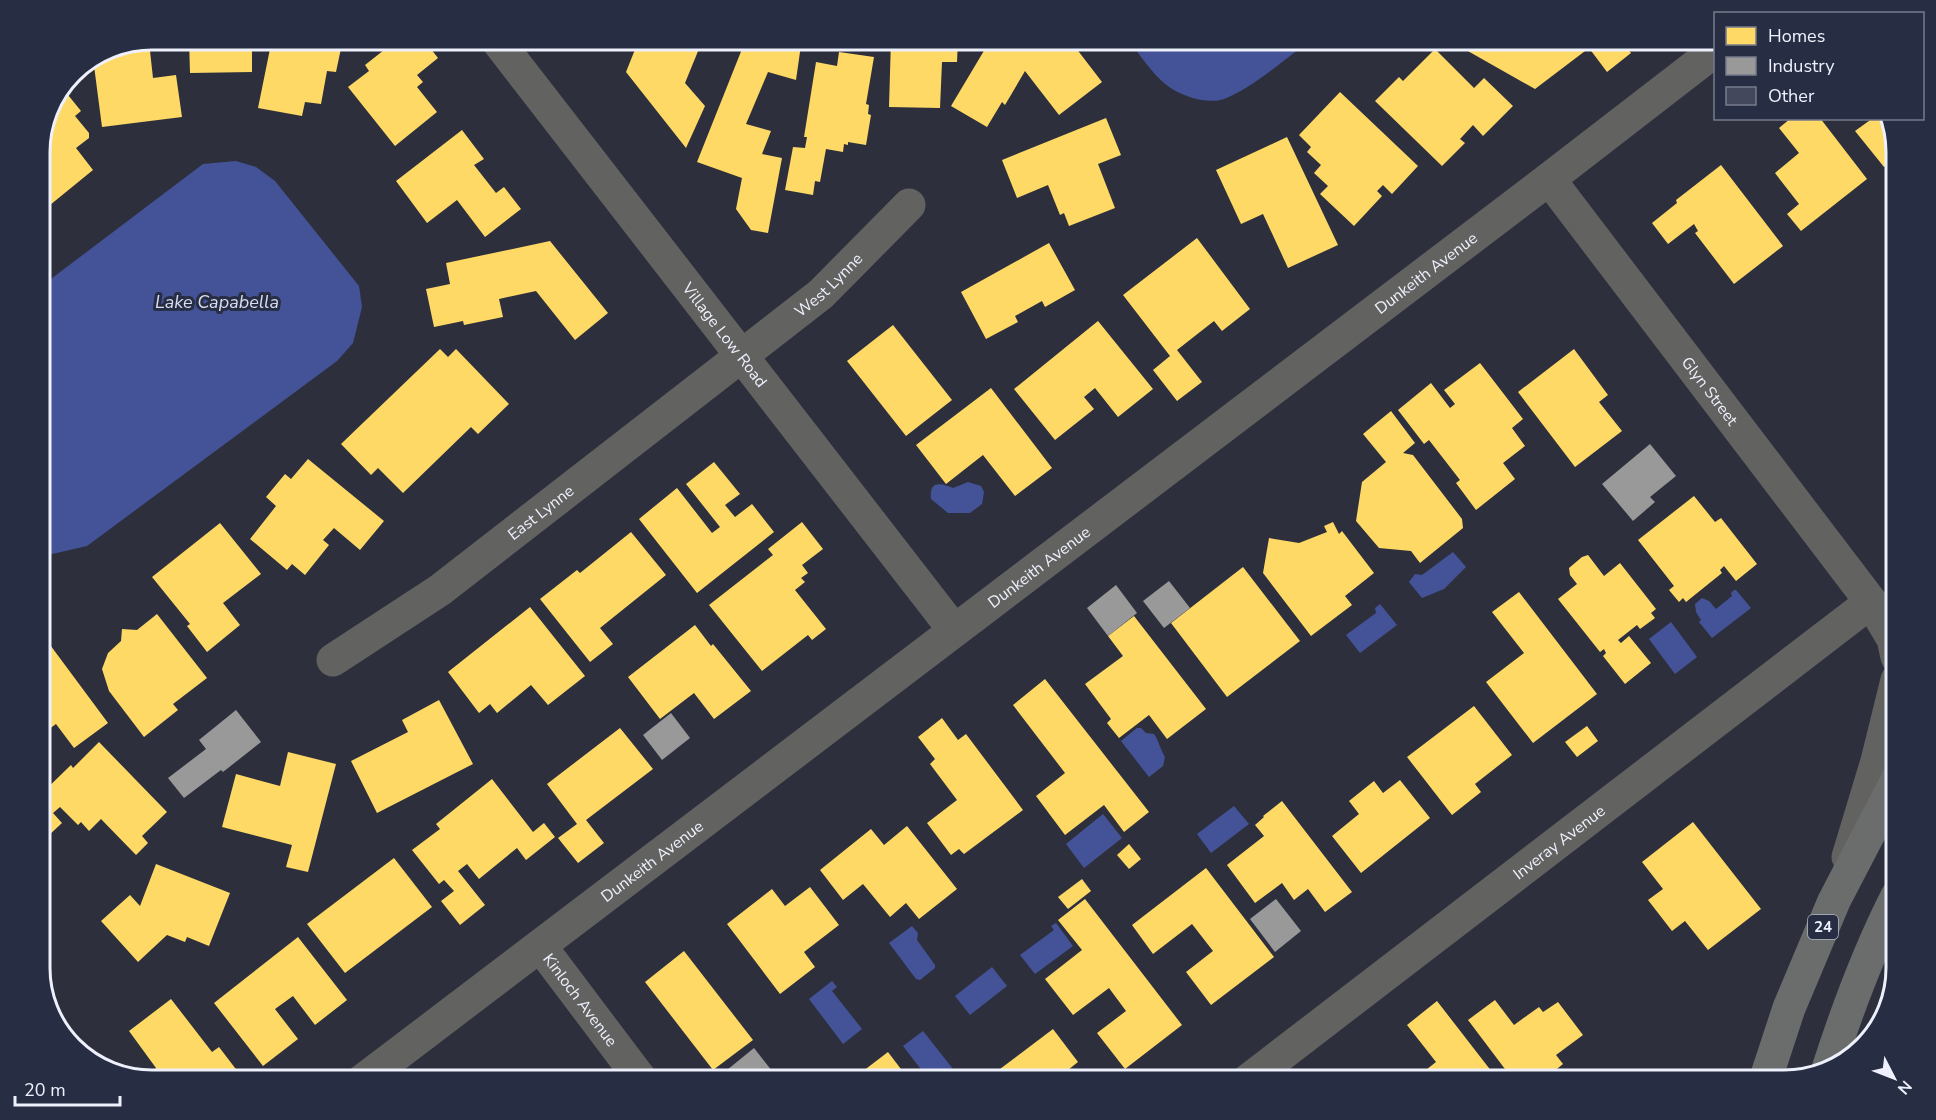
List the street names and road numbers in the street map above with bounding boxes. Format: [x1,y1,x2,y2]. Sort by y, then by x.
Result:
street label: Dunkeith Avenue [1371,227,1482,320]
street label: West Lynne [790,248,868,323]
street label: Village Low Road [676,278,772,392]
street label: Glyn Street [1676,352,1743,431]
street label: East Lynne [503,480,579,545]
street label: Dunkeith Avenue [984,521,1095,614]
street label: Inveray Avenue [1509,800,1610,885]
street label: Dunkeith Avenue [597,816,708,908]
road number: 24 [1808,915,1838,939]
street label: Kinloch Avenue [538,949,622,1051]

